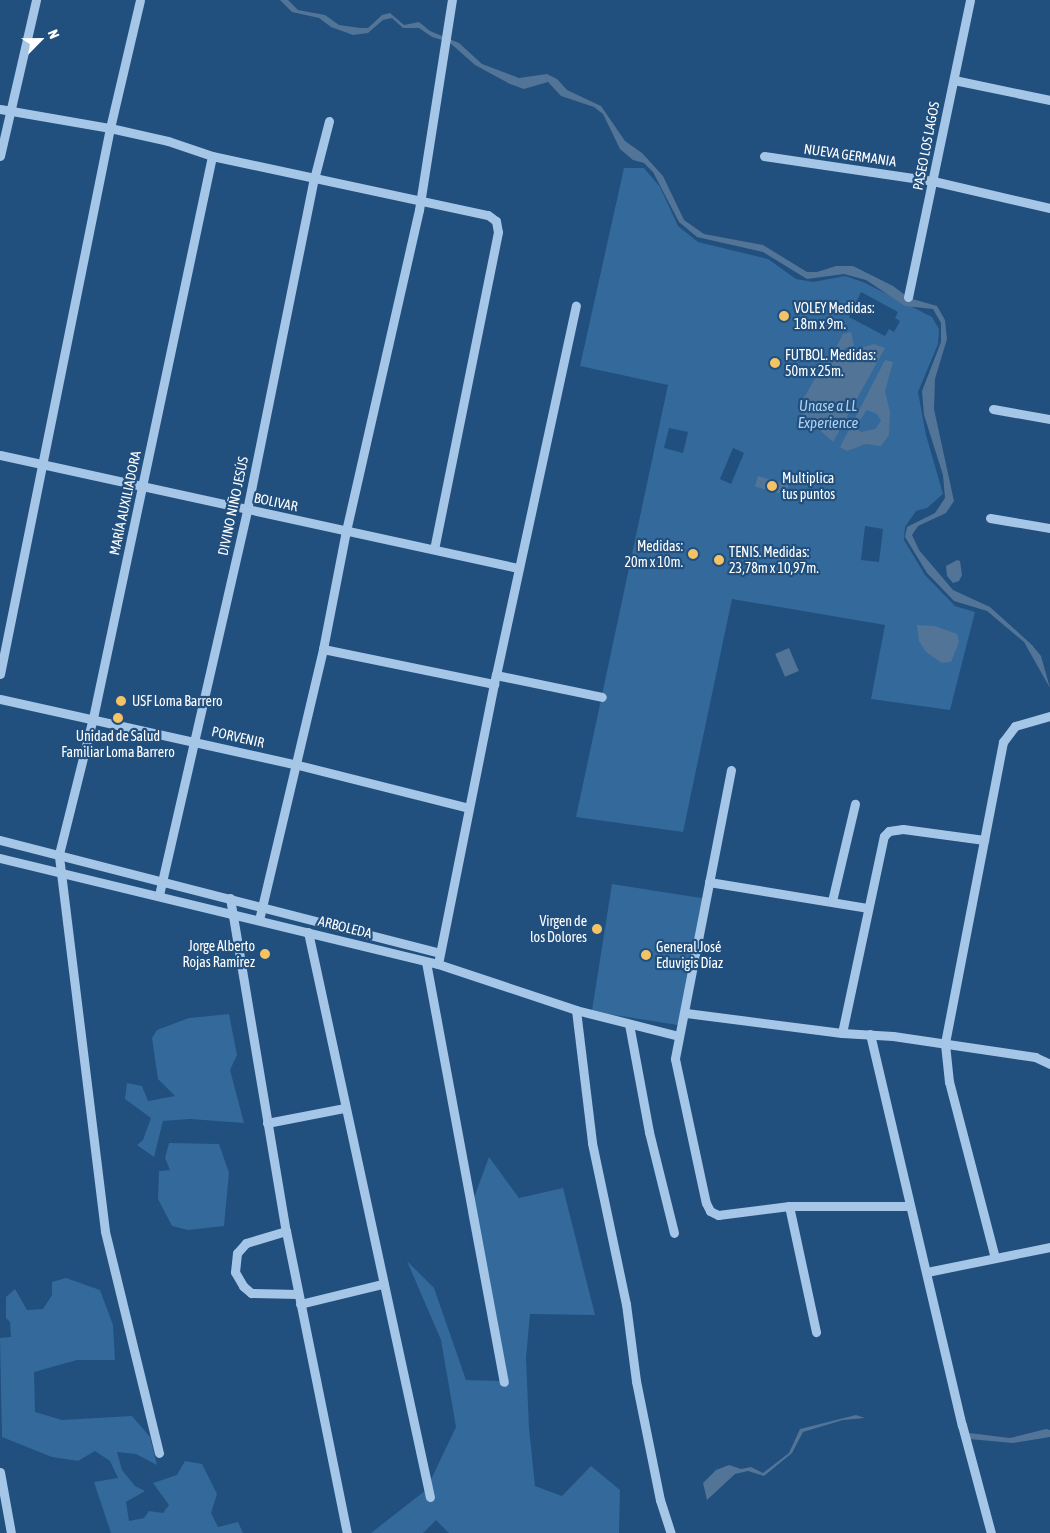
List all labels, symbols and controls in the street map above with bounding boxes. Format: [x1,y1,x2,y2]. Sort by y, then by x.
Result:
north arrow [15,15,65,65]
text: N [45,27,63,41]
street label: PASEO LOS LAGOS [909,100,943,192]
street label: NUEVA GERMANIA [803,140,897,170]
place label: VOLEY Medidas: 18m x 9m. [794,300,875,332]
marker: VOLEY Medidas: 18m x 9m. [778,310,790,322]
place label: FUTBOL. Medidas: 50m x 25m. [785,347,876,380]
marker: FUTBOL. Medidas: 50m x 25m. [769,357,781,369]
water label: Unase a LL Experience [798,396,858,431]
street label: MARÍA AUXILIADORA [106,449,144,557]
street label: DIVINO NIÑO JESÚS [214,455,252,557]
place label: Multiplica tus puntos [782,470,835,502]
marker: Multiplica tus puntos [766,480,778,492]
street label: BOLIVAR [253,489,299,515]
place label: Medidas: 20m x 10m. [625,538,683,570]
place label: TENIS. Medidas: 23,78m x 10,97m. [729,544,819,576]
marker: Medidas: 20m x 10m. [687,548,699,560]
marker: TENIS. Medidas: 23,78m x 10,97m. [713,554,725,566]
place label: USF Loma Barrero [132,693,223,709]
marker: USF Loma Barrero [114,694,128,708]
marker: Unidad de Salud Familiar Loma Barrero [111,711,125,725]
street label: PORVENIR [210,723,266,751]
place label: Unidad de Salud Familiar Loma Barrero [61,728,175,760]
street label: ARBOLEDA [316,912,374,942]
place label: Virgen de los Dolores [530,913,587,946]
marker: Virgen de los Dolores [591,923,603,935]
place label: Jorge Alberto Rojas Ramírez [182,938,255,970]
place label: General José Eduvigis Díaz [656,939,723,972]
marker: Jorge Alberto Rojas Ramírez [259,948,271,960]
marker: General José Eduvigis Díaz [640,949,652,961]

